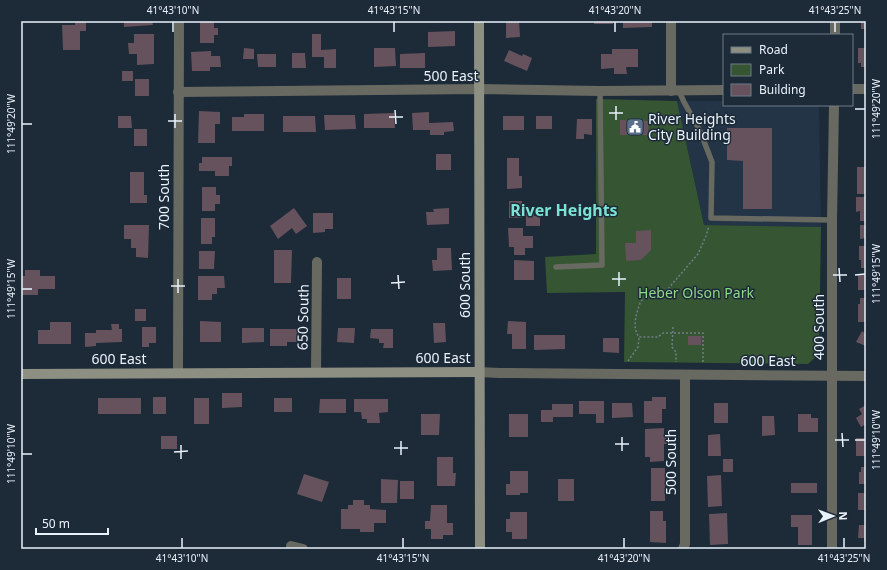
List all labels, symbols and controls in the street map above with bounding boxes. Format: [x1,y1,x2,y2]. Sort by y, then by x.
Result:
text: 41°43'10"N [147,3,199,17]
text: 41°43'15"N [368,3,420,17]
text: 41°43'20"N [589,3,641,17]
text: 41°43'25"N [809,3,861,17]
legend [723,34,853,106]
text: Road [759,41,788,58]
text: Park [759,61,785,78]
street label: 500 East [423,66,479,85]
text: 111°49'20"W [869,78,883,139]
text: Building [759,81,806,98]
text: 111°49'20"W [4,93,18,154]
place label: River Heights City Building [648,109,736,144]
public building icon: River Heights City Building [625,117,645,137]
street label: 700 South [154,164,173,230]
district label: River Heights [510,199,618,221]
text: 111°49'15"W [869,243,883,304]
street label: 600 South [455,252,474,318]
text: 111°49'15"W [4,258,18,319]
park label: Heber Olson Park [638,283,754,302]
street label: 650 South [292,284,313,350]
street label: 400 South [809,294,828,360]
street label: 600 East [415,348,471,367]
street label: 600 East [91,349,147,368]
street label: 600 East [740,351,796,370]
text: 111°49'10"W [869,409,883,470]
text: 111°49'10"W [4,423,18,484]
street label: 500 South [661,429,680,495]
north arrow [813,496,853,536]
scale bar [36,510,108,536]
text: N [836,511,851,520]
text: 50 m [42,515,70,532]
text: 41°43'10"N [156,551,208,565]
text: 41°43'15"N [377,551,429,565]
text: 41°43'20"N [598,551,650,565]
text: 41°43'25"N [818,551,870,565]

